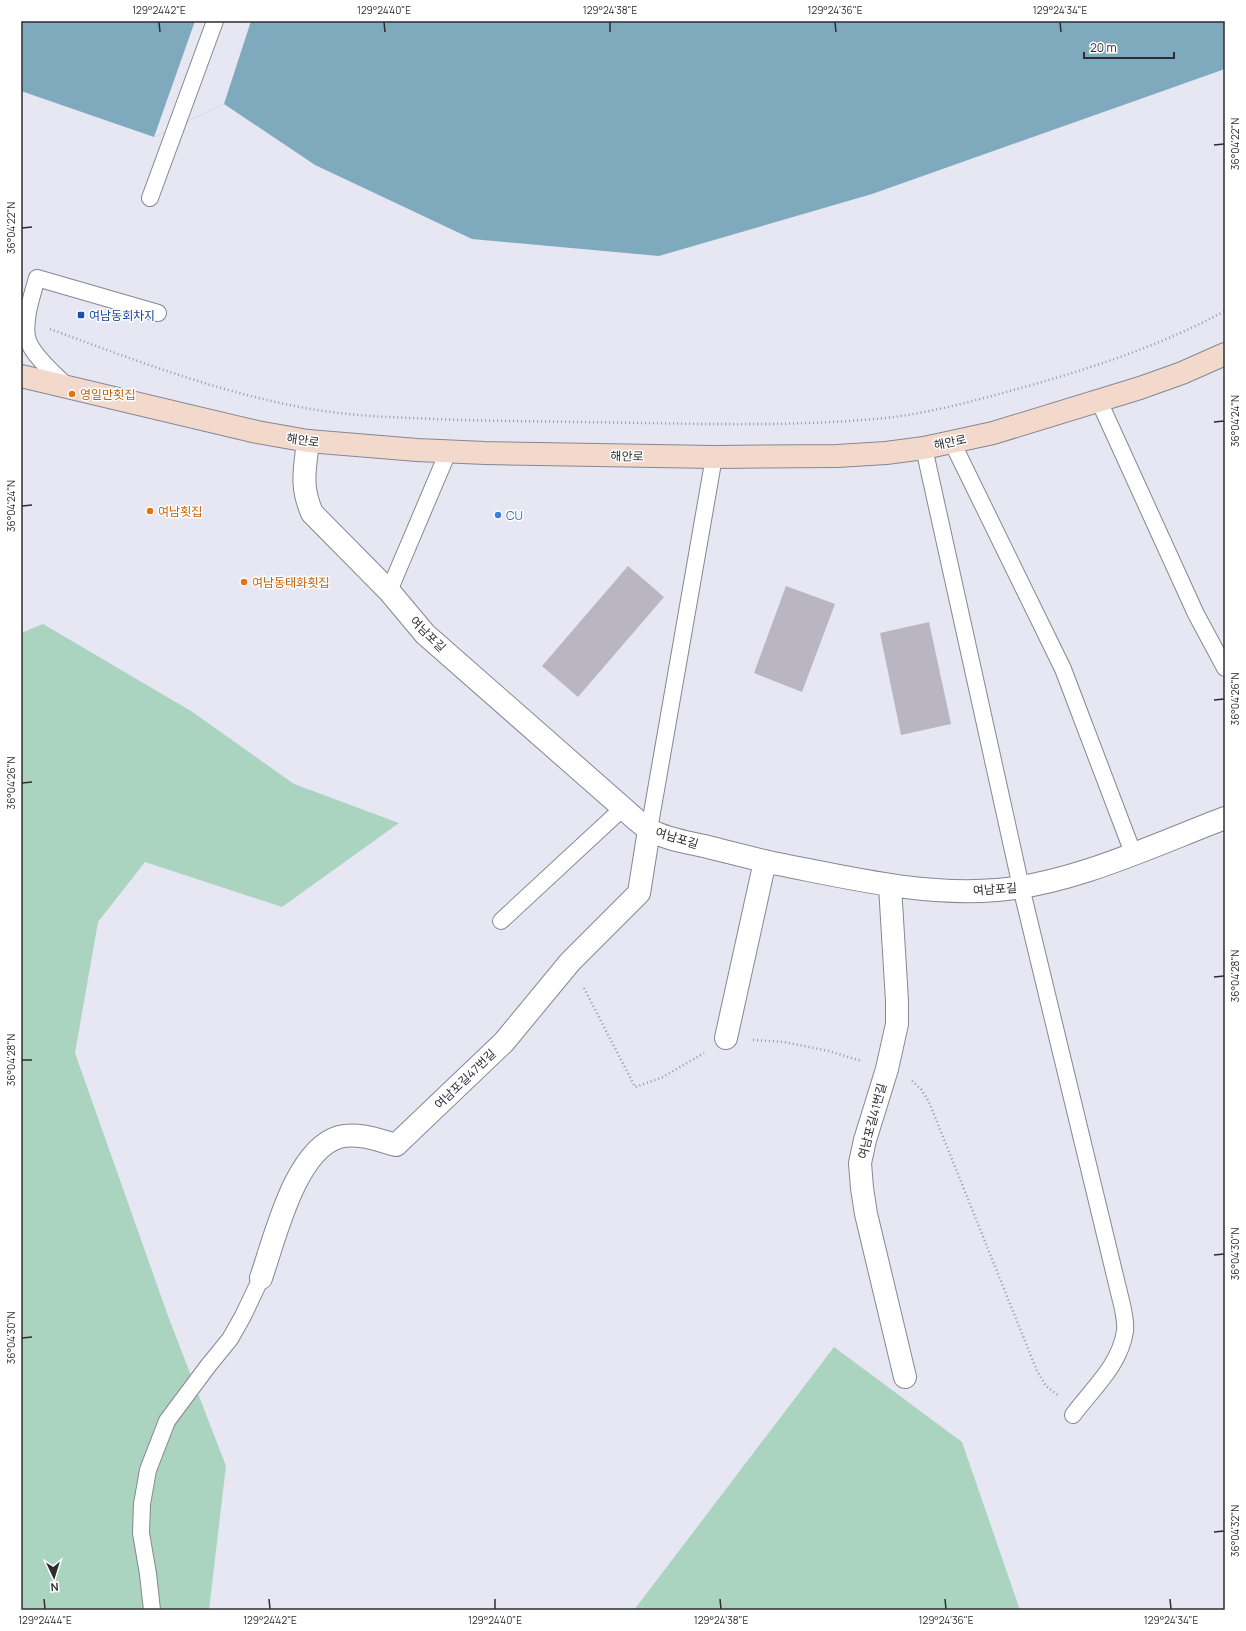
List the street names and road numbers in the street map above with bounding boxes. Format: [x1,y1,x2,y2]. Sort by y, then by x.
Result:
street label: 해안로 [285,429,321,451]
street label: 해안로 [932,430,968,454]
street label: 해안로 [610,447,644,465]
street label: 여남포길 [406,612,450,656]
street label: 여남포길 [653,823,701,853]
street label: 여남포길 [972,879,1018,899]
street label: 여남포길47번길 [431,1045,499,1113]
street label: 여남포길41번길 [854,1081,890,1161]

